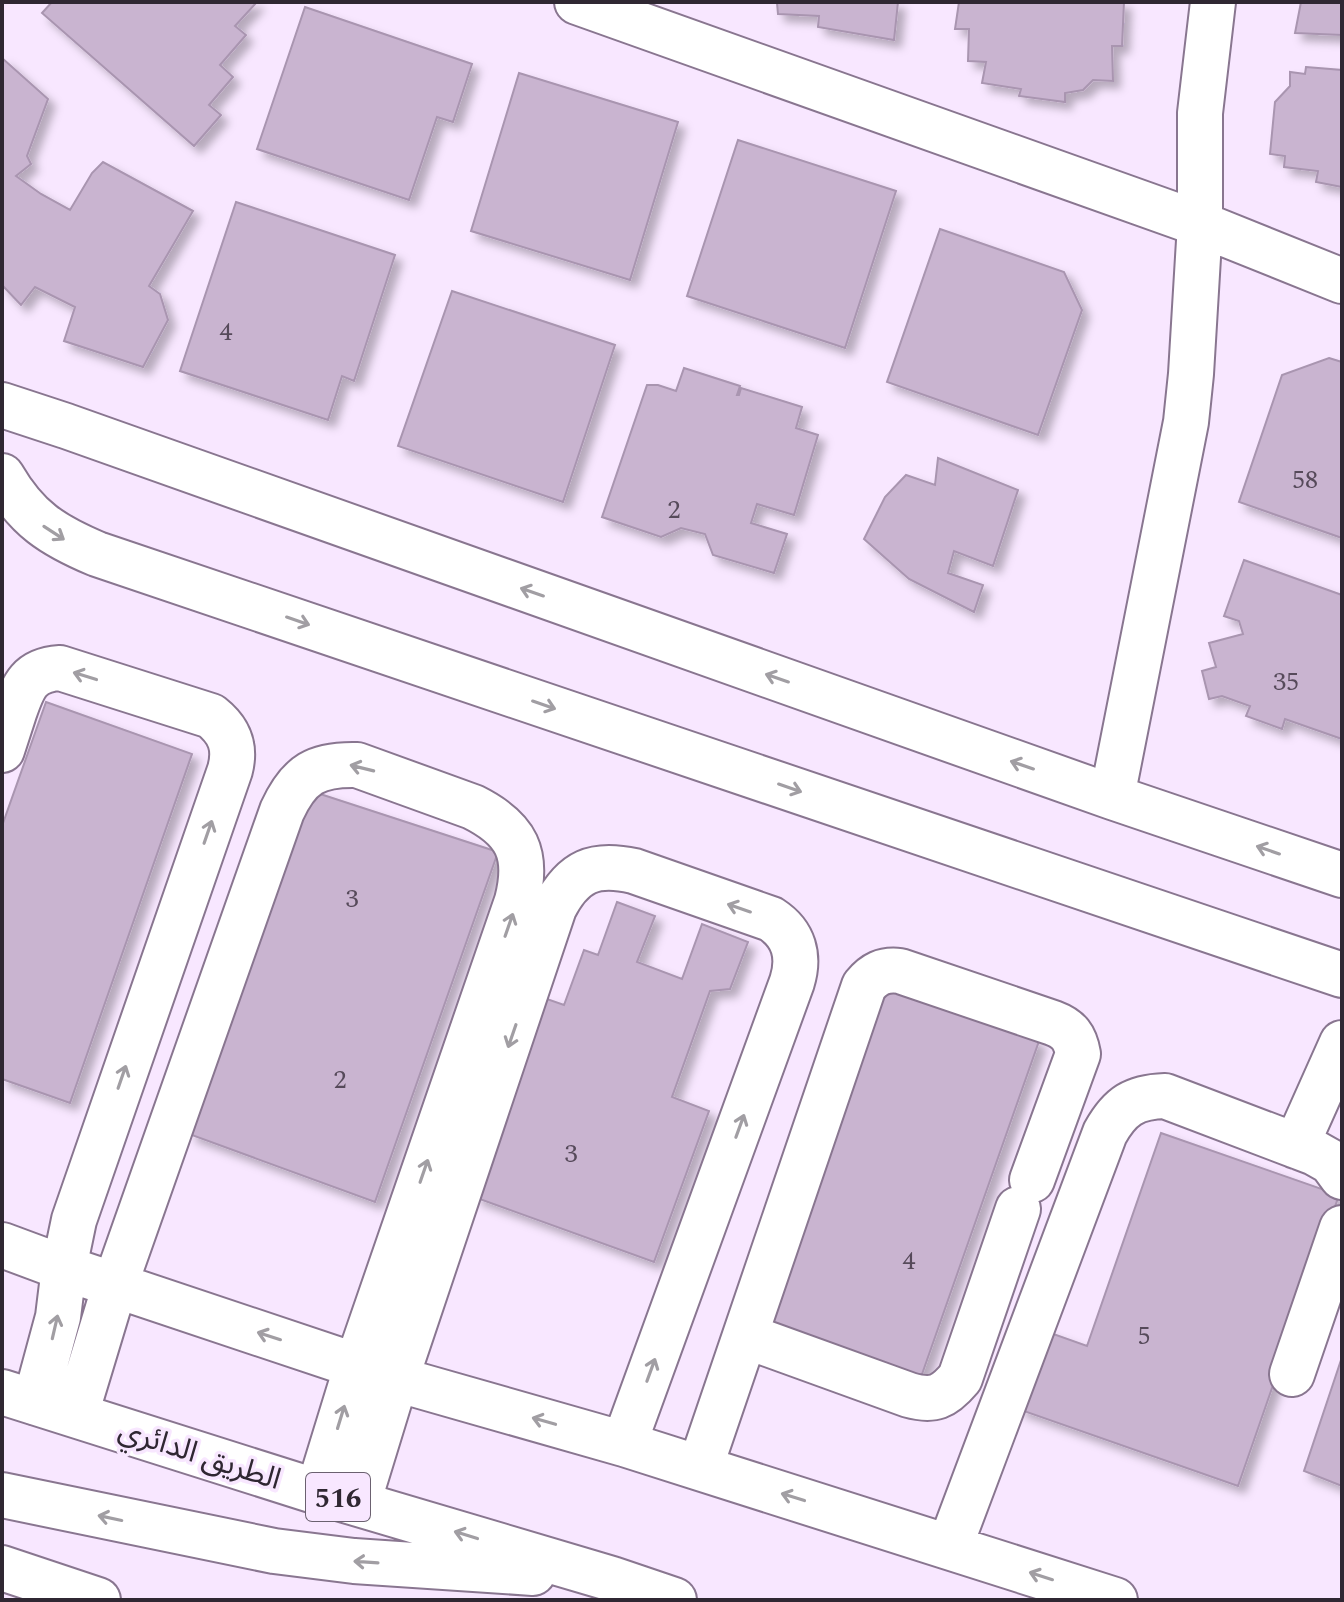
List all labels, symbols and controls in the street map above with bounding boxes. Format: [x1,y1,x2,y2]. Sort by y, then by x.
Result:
house number: 4 [219,312,233,352]
house number: 58 [1292,460,1318,500]
house number: 2 [667,490,681,530]
one-way arrow [42,525,65,541]
one-way arrow [520,583,545,598]
one-way arrow [285,615,310,630]
house number: 35 [1273,662,1299,702]
one-way arrow [73,668,99,683]
one-way arrow [765,670,790,685]
one-way arrow [531,698,556,713]
one-way arrow [1011,757,1035,771]
one-way arrow [350,760,376,775]
one-way arrow [778,782,803,797]
one-way arrow [202,820,216,844]
one-way arrow [1256,841,1281,856]
house number: 3 [345,879,359,919]
one-way arrow [727,899,752,914]
one-way arrow [502,913,517,938]
one-way arrow [503,1023,518,1048]
house number: 2 [333,1060,347,1100]
one-way arrow [116,1065,131,1090]
one-way arrow [733,1114,748,1139]
house number: 3 [564,1134,578,1174]
one-way arrow [418,1159,432,1184]
house number: 4 [902,1241,916,1281]
one-way arrow [48,1315,63,1341]
house number: 5 [1137,1316,1151,1356]
one-way arrow [257,1328,282,1342]
one-way arrow [645,1359,659,1383]
one-way arrow [334,1405,349,1431]
street label: الطريق الدائري [112,1407,287,1503]
one-way arrow [532,1413,558,1428]
road number: 516 [306,1473,370,1521]
one-way arrow [780,1489,806,1504]
one-way arrow [98,1510,123,1525]
one-way arrow [453,1527,479,1542]
one-way arrow [353,1554,380,1569]
one-way arrow [1028,1568,1054,1583]

